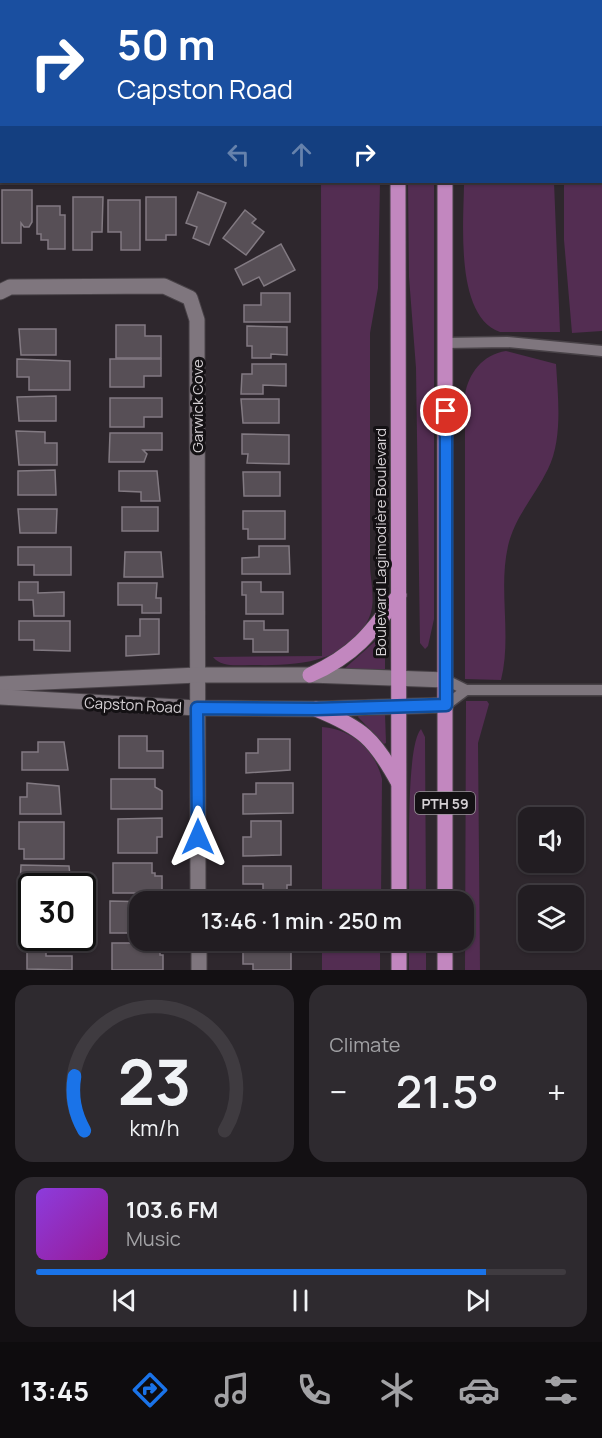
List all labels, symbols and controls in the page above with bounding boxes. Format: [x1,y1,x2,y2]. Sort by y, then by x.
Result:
text: 50 m [117,15,215,73]
icon: right [18,24,96,102]
text: Capston Road [117,70,293,107]
icon: left [222,138,255,171]
icon: ahead [285,138,318,171]
icon: right [348,138,381,171]
street label: Garwick Cove [187,359,208,453]
pin [420,385,471,436]
icon: arrive [429,394,462,427]
street label: Boulevard Lagimodière Boulevard [370,428,391,656]
street label: Capston Road [84,692,182,718]
road number: PTH 59 [415,792,475,814]
position arrow [166,805,230,869]
map controls [518,807,584,951]
button: sound [518,807,584,873]
speed limit sign: 30 [18,873,96,951]
button: layers [518,885,584,951]
text: 13:46 · 1 min · 250 m [201,906,402,936]
text: Climate [330,1031,401,1058]
text: 23 [118,1038,191,1124]
text: 21.5° [396,1060,499,1122]
text: − [330,1069,347,1114]
text: + [547,1069,566,1114]
text: km/h [129,1113,179,1142]
text: 103.6 FM [126,1195,218,1225]
text: Music [126,1225,181,1252]
icon: previous [108,1284,141,1317]
icon: pause [284,1284,317,1317]
icon: next [461,1284,494,1317]
icon: directions [129,1369,171,1411]
icon: music [211,1369,253,1411]
icon: phone [293,1369,335,1411]
icon: climate [376,1369,418,1411]
icon: car [458,1369,500,1411]
icon: filters [540,1369,582,1411]
text: 13:45 [20,1372,89,1409]

